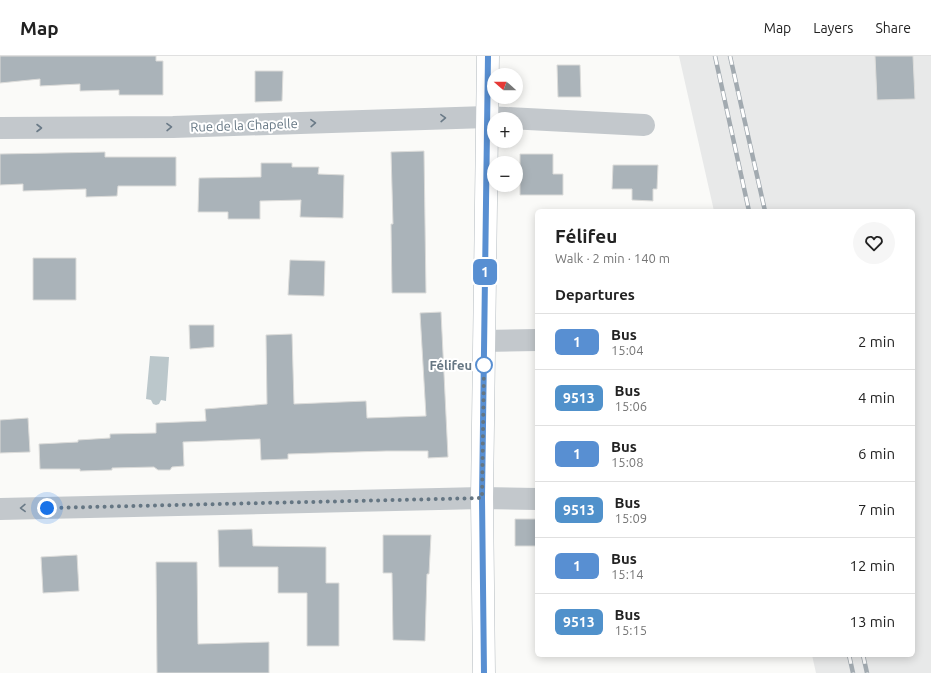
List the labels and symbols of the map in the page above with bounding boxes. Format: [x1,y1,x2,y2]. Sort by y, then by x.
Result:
north arrow [487,68,523,104]
one-way arrow [440,114,446,123]
street label: Rue de la Chapelle [190,116,298,134]
one-way arrow [310,118,316,127]
one-way arrow [36,123,42,132]
one-way arrow [166,123,172,131]
line badge: 1 [472,259,498,285]
marker: Félifeu [475,356,493,374]
place label: Félifeu [429,358,472,372]
your location [37,498,57,518]
one-way arrow [20,504,26,513]

